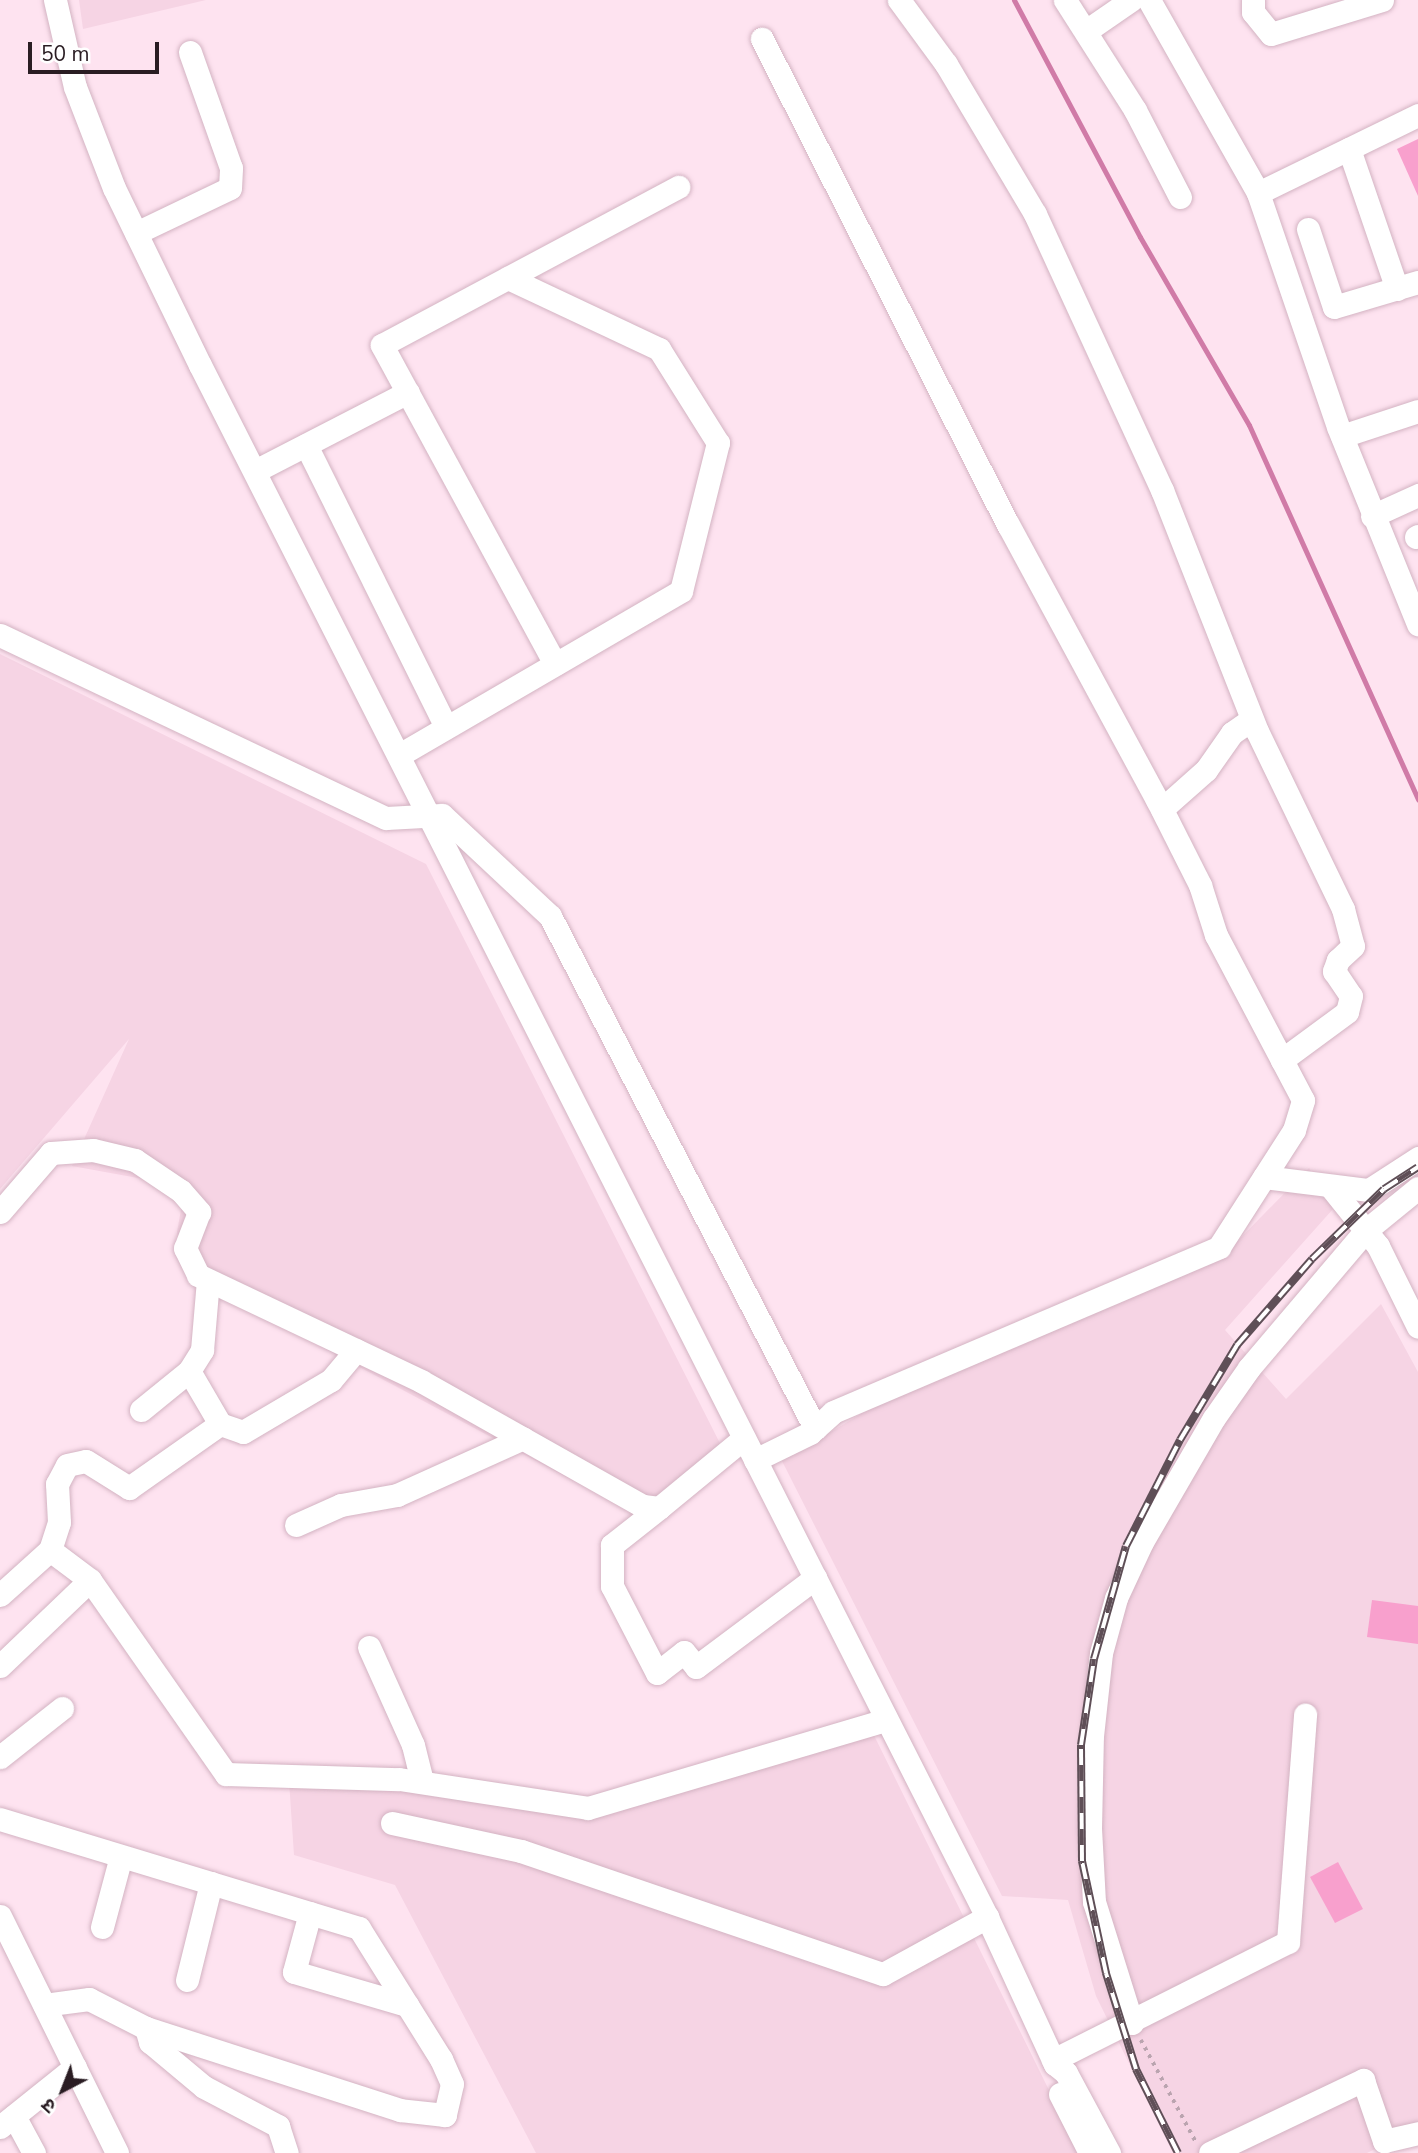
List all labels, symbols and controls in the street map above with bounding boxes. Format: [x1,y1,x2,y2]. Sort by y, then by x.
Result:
scale bar [32,28,163,72]
text: 50 m [41,40,90,68]
north arrow [28,2055,98,2125]
text: उ [36,2092,62,2119]

